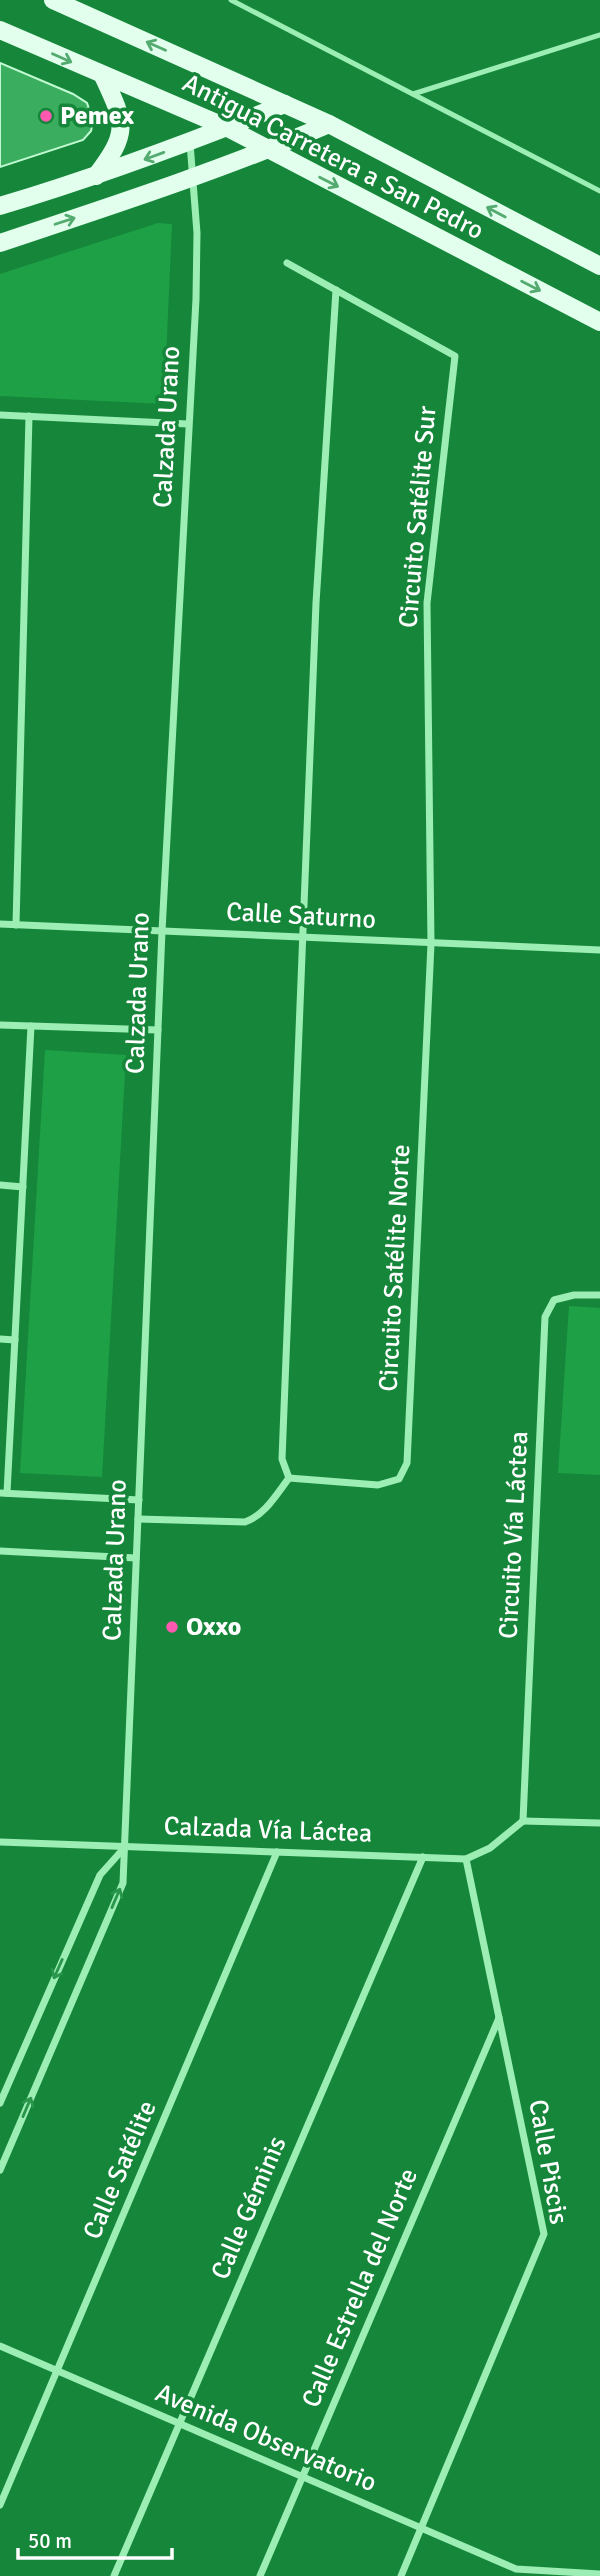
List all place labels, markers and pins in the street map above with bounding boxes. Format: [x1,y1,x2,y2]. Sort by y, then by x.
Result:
place label: Pemex [60,100,135,132]
marker: Pemex [38,108,54,124]
place label: Oxxo [186,1611,241,1643]
marker: Oxxo [164,1619,180,1635]

